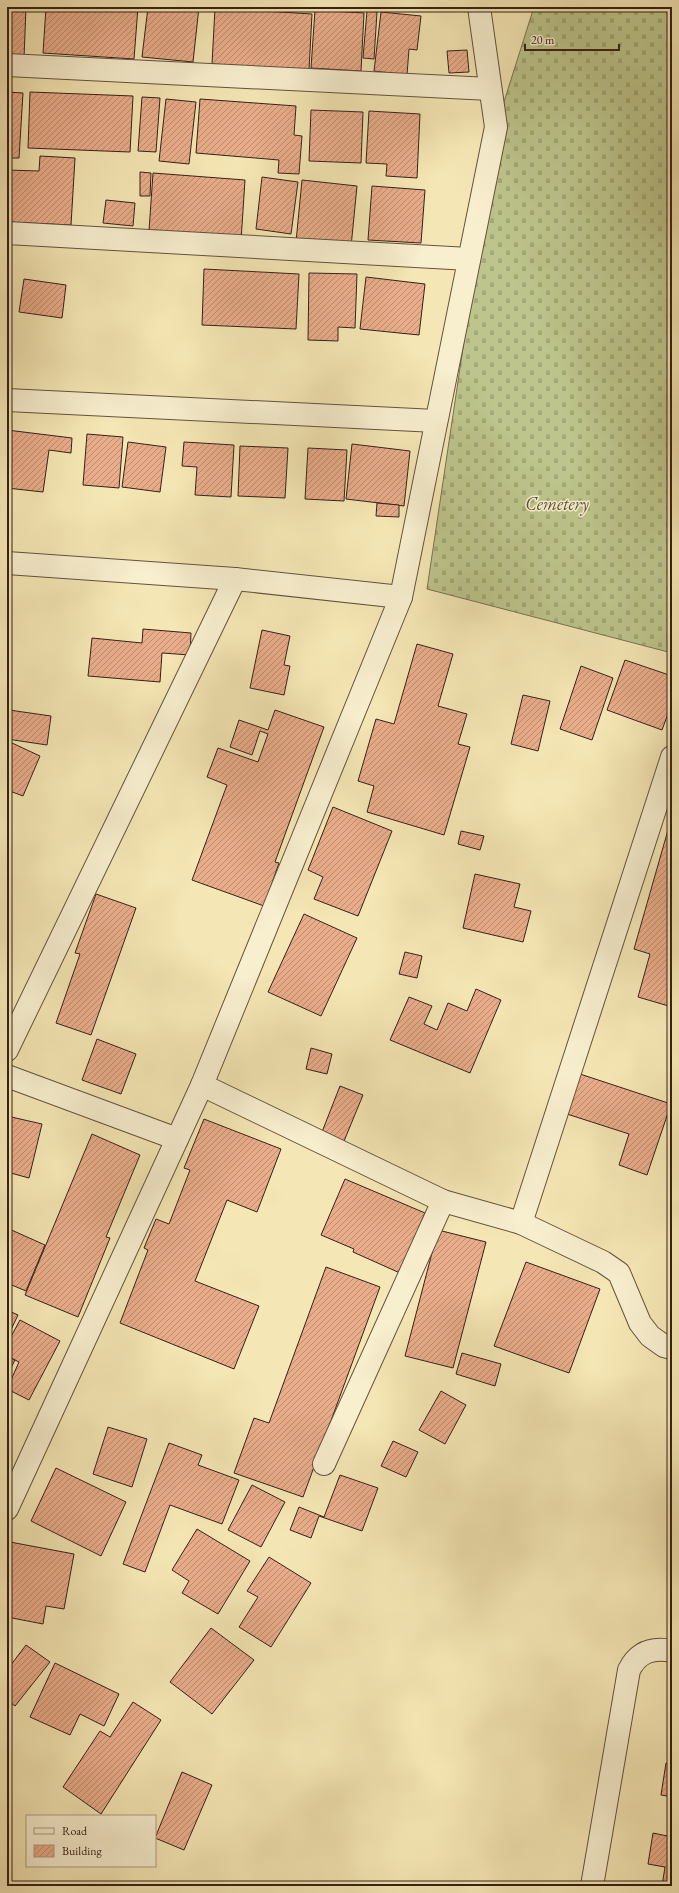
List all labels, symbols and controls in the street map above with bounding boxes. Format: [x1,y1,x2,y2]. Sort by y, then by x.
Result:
scale bar [525,26,619,52]
text: 20 m [531,32,555,48]
park label: Cemetery [525,492,589,516]
legend [26,1815,156,1867]
text: Road [62,1823,88,1839]
text: Building [62,1843,103,1859]

